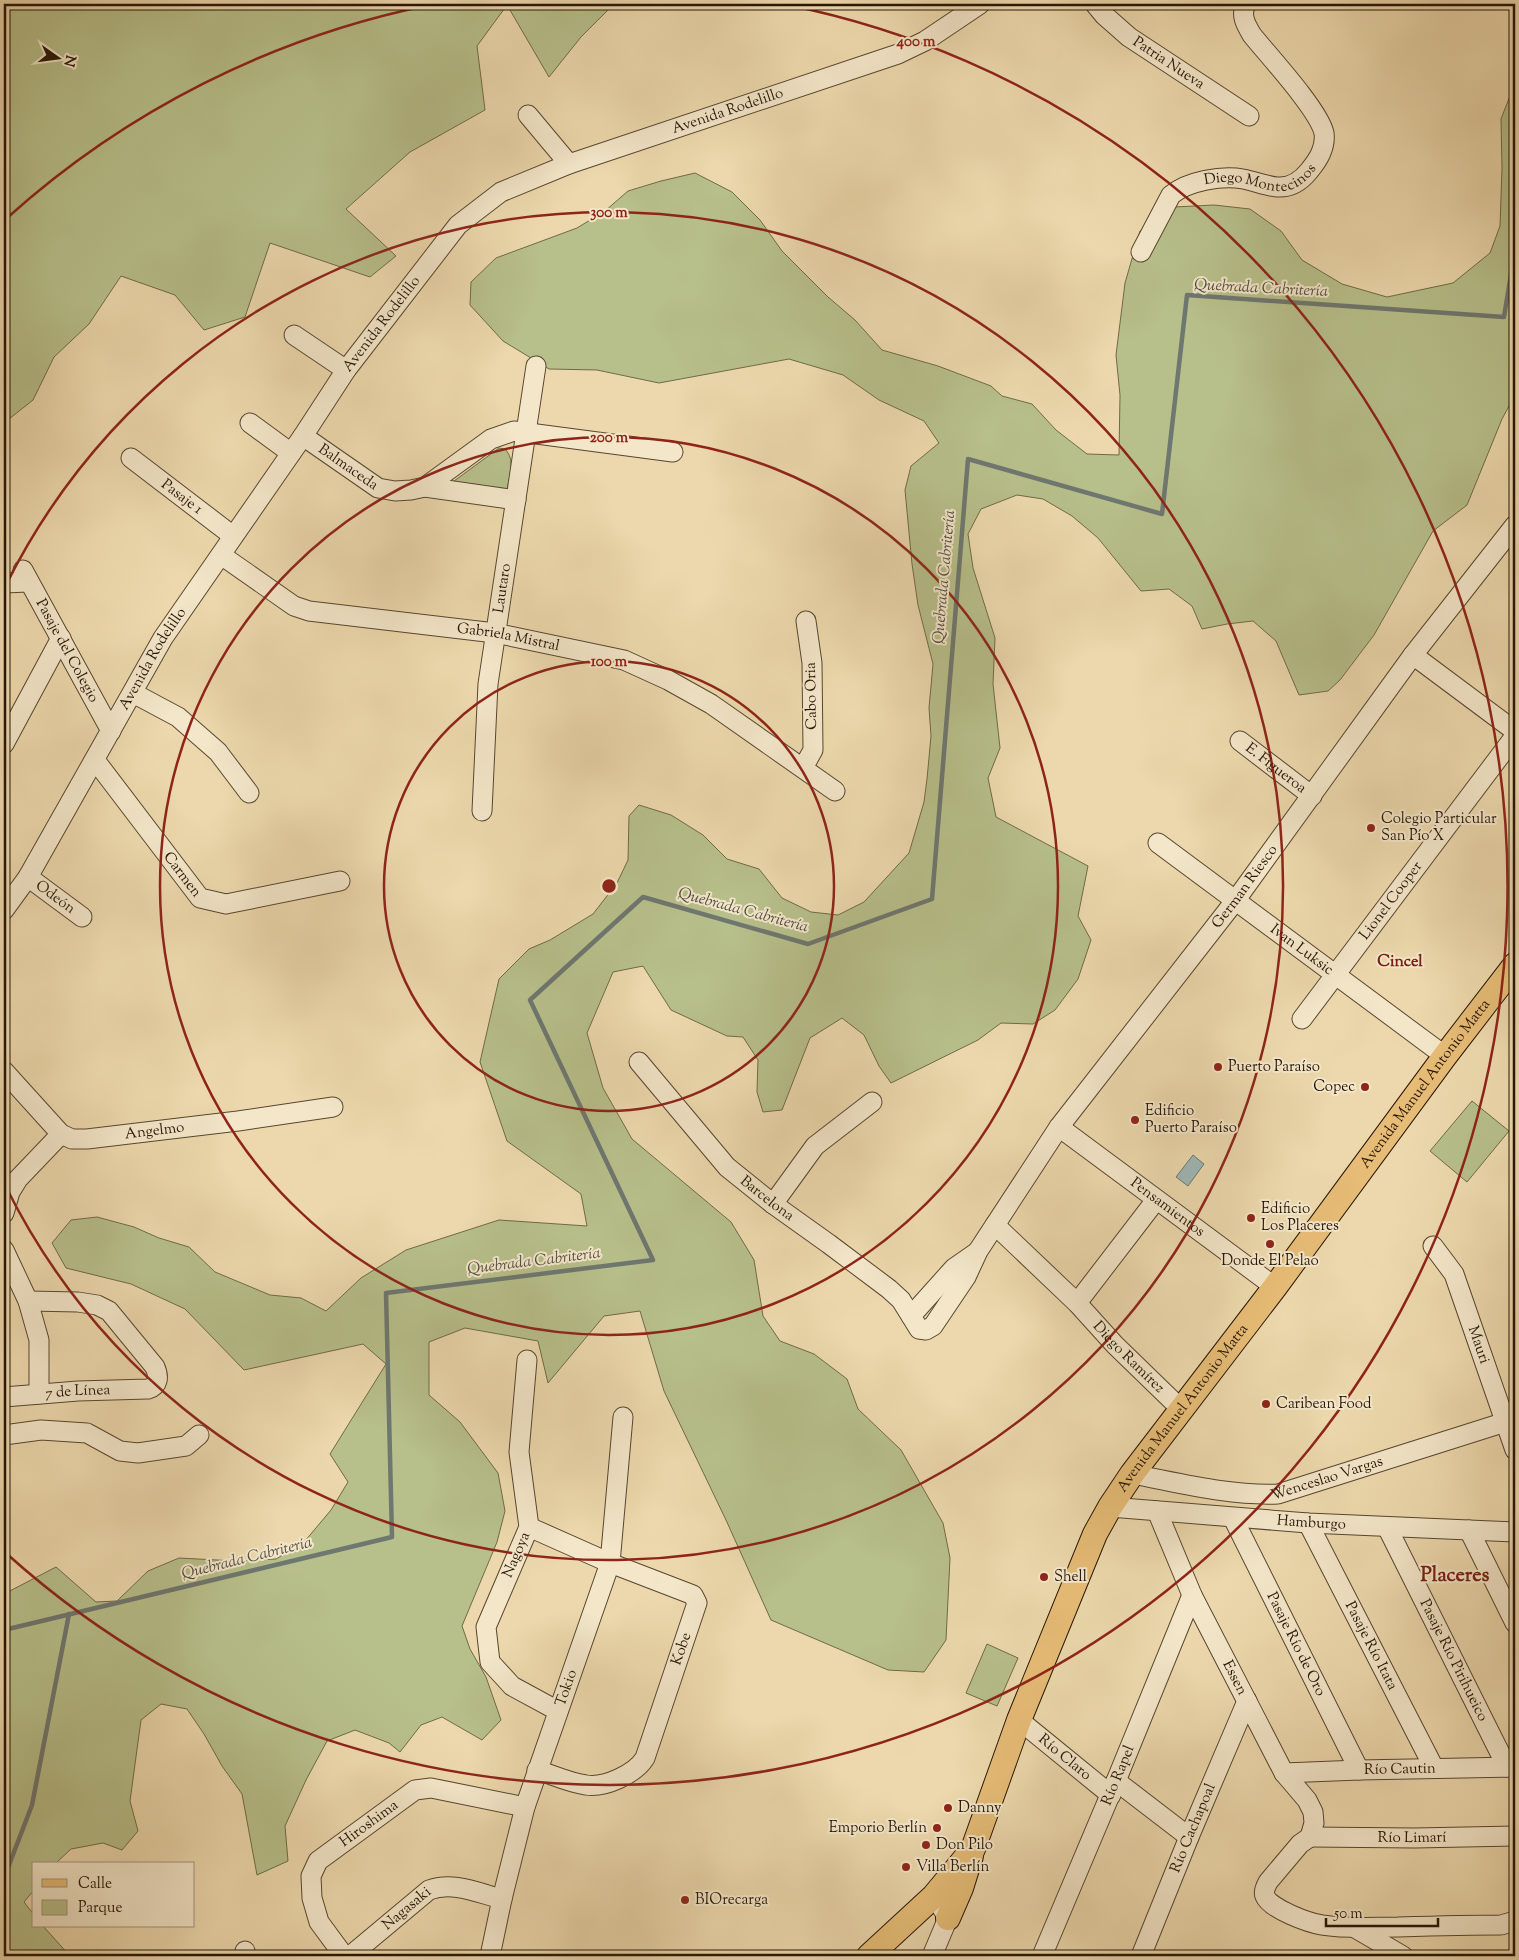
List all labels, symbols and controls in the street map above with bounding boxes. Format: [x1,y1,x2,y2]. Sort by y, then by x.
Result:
north arrow [32,32,82,82]
text: 400 m [896,32,936,53]
street label: Patria Nueva [1129,32,1209,95]
text: N [58,53,80,69]
street label: Avenida Rodelillo [669,83,786,139]
street label: Diego Montecinos [1202,159,1322,198]
text: 300 m [590,203,628,224]
street label: Avenida Rodelillo [338,272,425,376]
water label: Quebrada Cabritería [1194,274,1328,304]
text: 200 m [590,428,629,449]
street label: Balmaceda [314,439,383,496]
street label: Pasaje 1 [157,474,207,520]
water label: Quebrada Cabritería [928,509,962,645]
street label: Lautaro [488,562,517,615]
street label: Pasaje del Colegio [30,595,104,706]
street label: Avenida Rodelillo [114,603,191,714]
street label: Gabriela Mistral [456,618,562,657]
text: 100 m [591,652,628,673]
street label: Cabo Oria [801,662,823,730]
street label: E. Figueroa [1241,738,1311,799]
place label: Colegio Particular San Pío X [1381,809,1497,847]
marker: Colegio Particular San Pío X [1365,822,1377,834]
street label: German Riesco [1207,841,1283,933]
street label: Carmen [158,847,206,902]
street label: Lionel Cooper [1355,857,1428,944]
street label: Odeón [31,875,80,919]
centre of rings [600,877,618,895]
water label: Quebrada Cabritería [675,883,811,939]
street label: Ivan Luksic [1266,919,1338,980]
district label: Cincel [1377,951,1423,974]
street label: Avenida Manuel Antonio Matta [1355,995,1495,1173]
place label: Puerto Paraíso [1228,1057,1320,1078]
marker: Puerto Paraíso [1212,1061,1224,1073]
place label: Copec [1313,1077,1355,1098]
marker: Copec [1359,1081,1371,1093]
place label: Edificio Puerto Paraíso [1145,1101,1237,1139]
marker: Edificio Puerto Paraíso [1129,1114,1141,1126]
street label: Angelmo [124,1117,185,1145]
street label: Barcelona [735,1171,798,1226]
street label: Pensamientos [1126,1173,1209,1242]
place label: Edificio Los Placeres [1261,1199,1339,1237]
marker: Edificio Los Placeres [1245,1212,1257,1224]
marker: Donde El Pelao [1264,1238,1276,1250]
water label: Quebrada Cabritería [466,1242,602,1282]
place label: Donde El Pelao [1221,1251,1319,1272]
street label: Diego Ramírez [1088,1316,1169,1398]
street label: Avenida Manuel Antonio Matta [1112,1320,1254,1497]
street label: Mauri [1462,1323,1495,1367]
street label: 7 de Línea [44,1380,111,1404]
place label: Caribean Food [1276,1394,1372,1415]
marker: Caribean Food [1260,1398,1272,1410]
street label: Wenceslao Vargas [1268,1451,1386,1506]
street label: Hamburgo [1276,1510,1346,1535]
street label: Nagoya [498,1529,536,1581]
water label: Quebrada Cabritería [179,1532,315,1586]
district label: Placeres [1421,1562,1490,1591]
place label: Shell [1054,1567,1087,1588]
marker: Shell [1038,1571,1050,1583]
street label: Pasaje Río de Oro [1261,1589,1331,1700]
street label: Pasaje Río Pirihueico [1414,1595,1493,1725]
street label: Pasaje Río Itata [1339,1598,1403,1694]
street label: Kobe [667,1630,697,1668]
street label: Essen [1217,1656,1253,1699]
street label: Tokio [550,1667,583,1709]
street label: Río Claro [1034,1729,1096,1785]
street label: Río Rapel [1096,1742,1140,1809]
street label: Río Cautin [1364,1758,1436,1780]
street label: Río Cachapoal [1165,1780,1221,1876]
street label: Hiroshima [335,1795,403,1852]
place label: Danny [958,1798,1002,1819]
marker: Danny [942,1802,954,1814]
place label: Emporio Berlín [829,1818,927,1839]
marker: Emporio Berlín [931,1822,943,1834]
street label: Río Limarí [1378,1827,1447,1849]
place label: Don Pilo [936,1835,993,1856]
marker: Don Pilo [920,1839,932,1851]
place label: Villa Berlín [916,1857,989,1878]
marker: Villa Berlín [900,1861,912,1873]
legend [32,1862,195,1928]
text: Calle [78,1874,112,1895]
street label: Nagasaki [378,1882,436,1935]
place label: BIOrecarga [695,1890,768,1911]
marker: BIOrecarga [679,1894,691,1906]
scale bar [1326,1895,1439,1927]
text: Parque [78,1898,122,1919]
text: 50 m [1333,1904,1363,1925]

